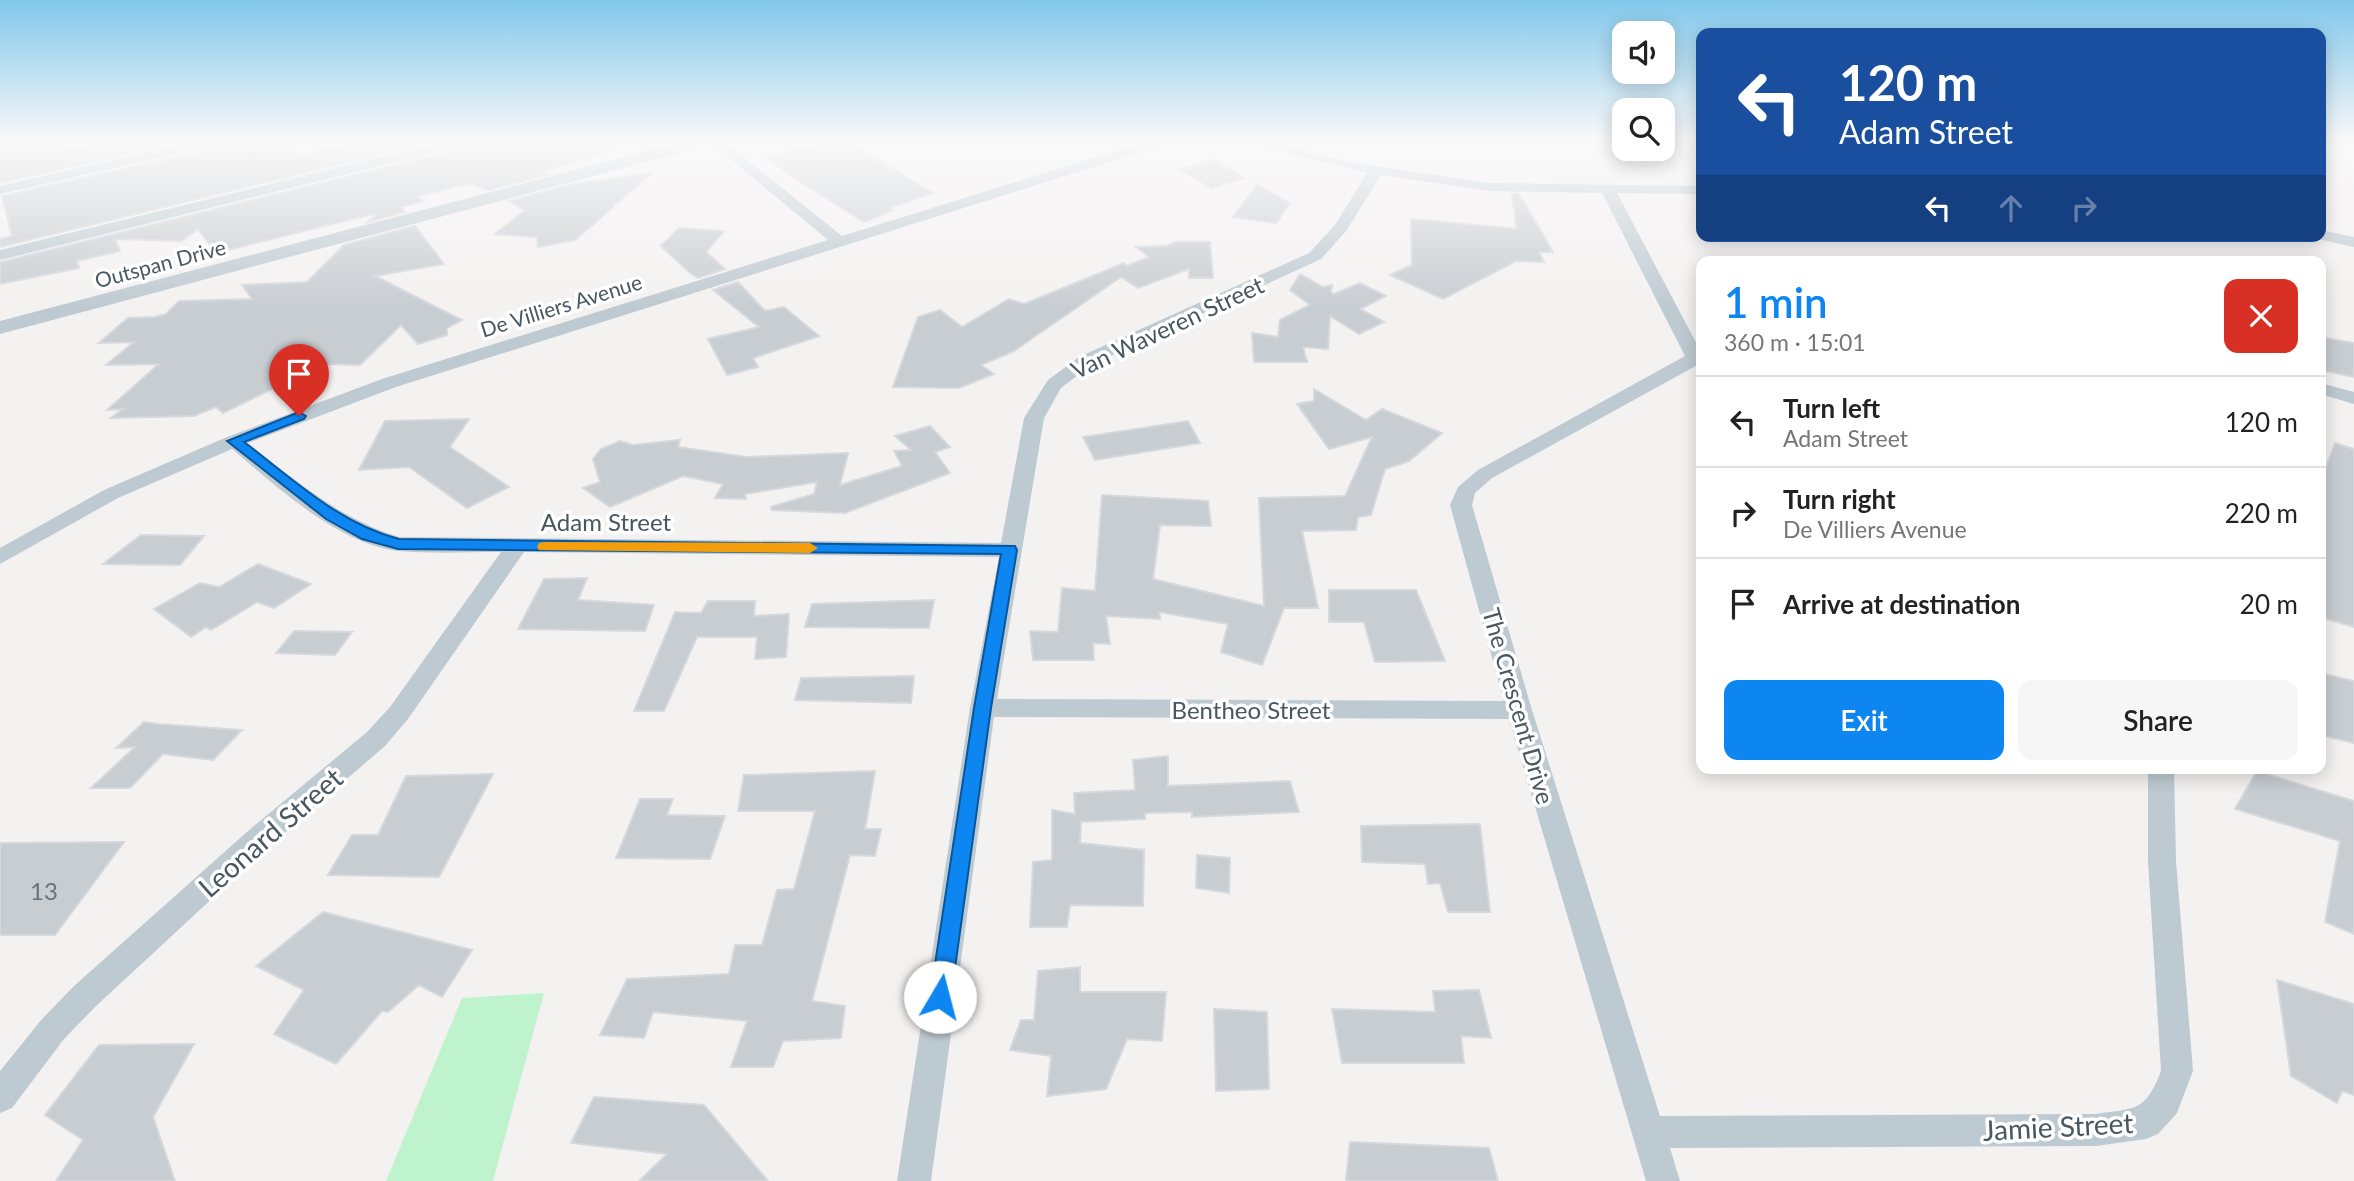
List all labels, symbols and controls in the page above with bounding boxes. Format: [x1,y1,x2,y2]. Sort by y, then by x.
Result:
map controls [1612,21,1675,161]
button: sound [1612,21,1675,84]
text: 120 m [1839,53,1977,111]
icon: left [1724,56,1815,147]
button: search [1612,98,1675,161]
text: Adam Street [1839,112,2013,151]
icon: left [1919,189,1957,227]
icon: ahead [1992,189,2030,227]
icon: right [2065,189,2103,227]
street label: Outspan Drive [92,234,228,292]
street label: De Villiers Avenue [477,269,645,341]
street label: Van Waveren Street [1066,269,1268,384]
text: 1 min [1724,277,1828,327]
button: close [2224,279,2298,353]
text: 360 m · 15:01 [1724,328,1866,356]
pin [269,344,329,416]
icon: arrive [280,355,318,393]
text: Turn left [1783,392,1880,424]
icon: left [1724,403,1762,441]
text: 120 m [2225,406,2298,438]
text: Adam Street [1783,424,1908,452]
text: Turn right [1783,483,1896,515]
icon: right [1724,494,1762,532]
text: 220 m [2225,497,2298,529]
street label: Adam Street [541,507,672,536]
text: De Villiers Avenue [1783,515,1967,543]
icon: arrive [1724,585,1762,623]
text: Arrive at destination [1783,588,2020,620]
text: 20 m [2240,588,2298,620]
street label: The Crescent Drive [1477,605,1561,807]
button: Exit [1724,680,2004,760]
button: Share [2018,680,2298,760]
street label: Bentheo Street [1172,695,1331,724]
street label: Leonard Street [191,760,349,904]
house number: 13 [30,876,58,905]
position arrow [903,960,977,1034]
street label: Jamie Street [1982,1105,2134,1147]

